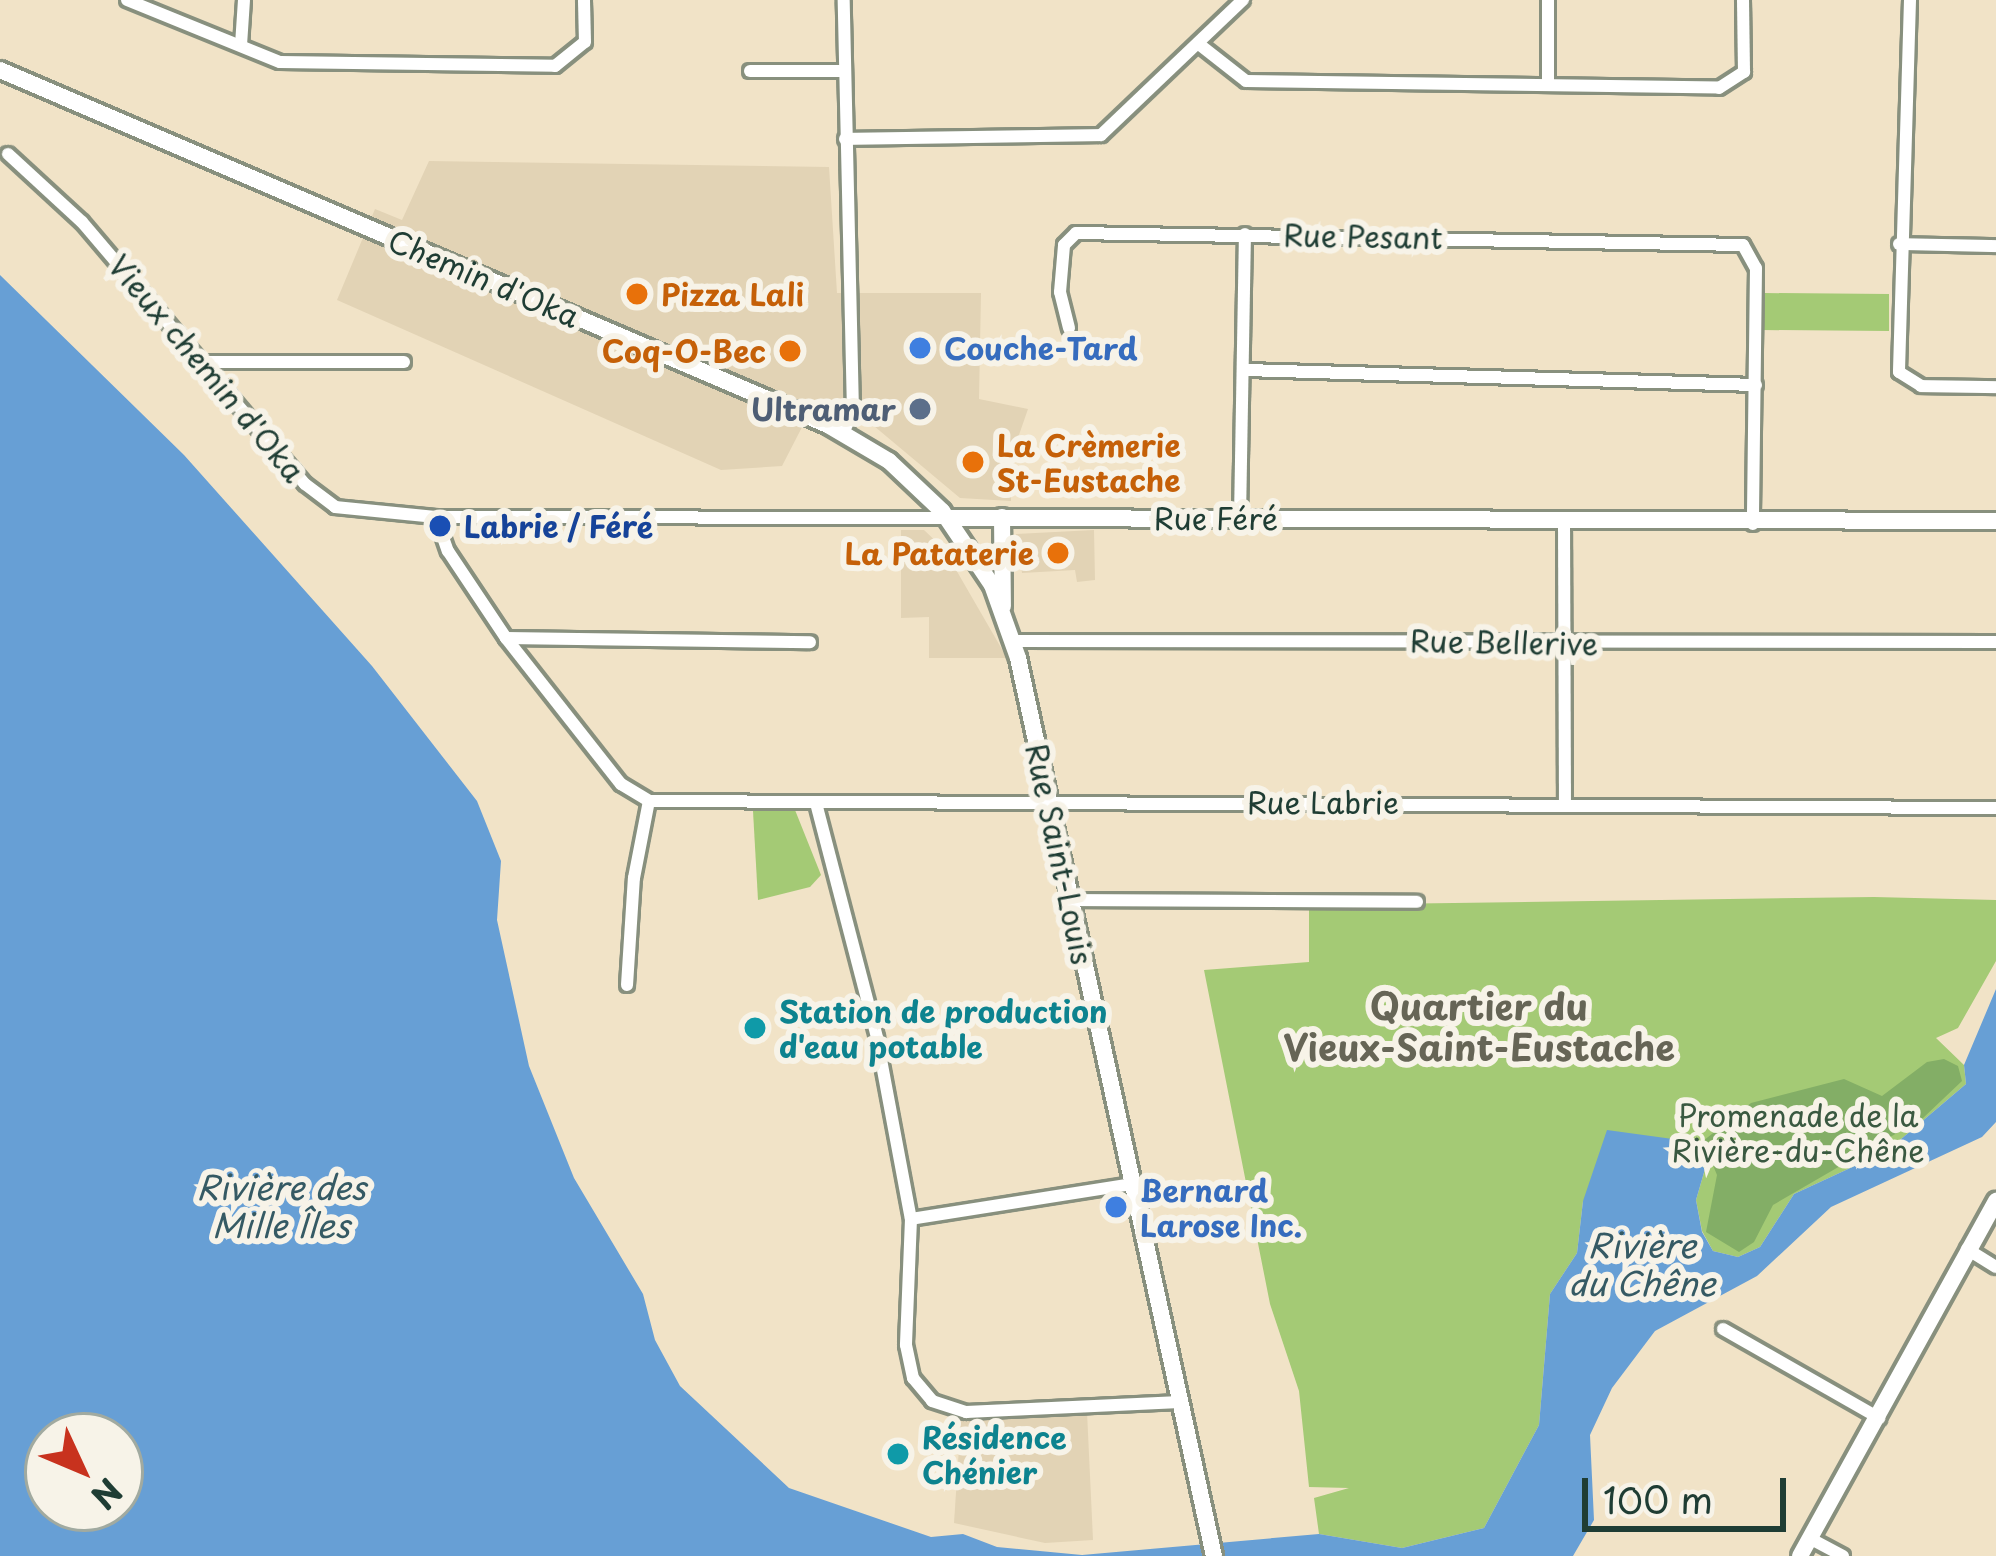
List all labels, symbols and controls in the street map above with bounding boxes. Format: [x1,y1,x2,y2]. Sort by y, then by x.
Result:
street label: Rue Pesant [1283,217,1443,255]
street label: Chemin d'Oka [383,222,585,334]
street label: Vieux chemin d'Oka [102,248,312,488]
place label: Pizza Lali [661,276,806,312]
marker: Pizza Lali [624,281,650,307]
place label: Couche-Tard [944,330,1138,366]
place label: Coq-O-Bec [602,333,766,369]
marker: Couche-Tard [907,335,933,361]
marker: Coq-O-Bec [777,338,803,364]
place label: Ultramar [751,391,896,427]
marker: Ultramar [907,396,933,422]
place label: La Crèmerie St-Eustache [997,427,1181,498]
marker: La Crèmerie St-Eustache [960,449,986,475]
street label: Rue Féré [1152,500,1280,536]
place label: Labrie / Féré [464,508,655,544]
marker: Labrie / Féré [427,513,453,539]
place label: La Pataterie [843,535,1034,571]
marker: La Pataterie [1045,540,1071,566]
street label: Rue Bellerive [1410,622,1598,662]
street label: Rue Saint-Louis [1019,739,1101,969]
street label: Rue Labrie [1246,784,1400,820]
district label: Quartier du Vieux-Saint-Eustache [1283,983,1675,1068]
place label: Station de production d'eau potable [779,993,1110,1064]
marker: Station de production d'eau potable [742,1015,768,1041]
park label: Promenade de la Rivière-du-Chêne [1671,1097,1925,1168]
water label: Rivière des Mille Îles [196,1167,366,1245]
place label: Bernard Larose Inc. [1140,1172,1303,1242]
marker: Bernard Larose Inc. [1103,1194,1129,1220]
water label: Rivière du Chêne [1568,1225,1716,1303]
north arrow [24,1412,144,1532]
place label: Résidence Chénier [922,1419,1067,1490]
marker: Résidence Chénier [885,1441,911,1467]
scale bar [1588,1454,1792,1528]
text: N [81,1468,135,1522]
text: 100 m [1603,1472,1713,1526]

